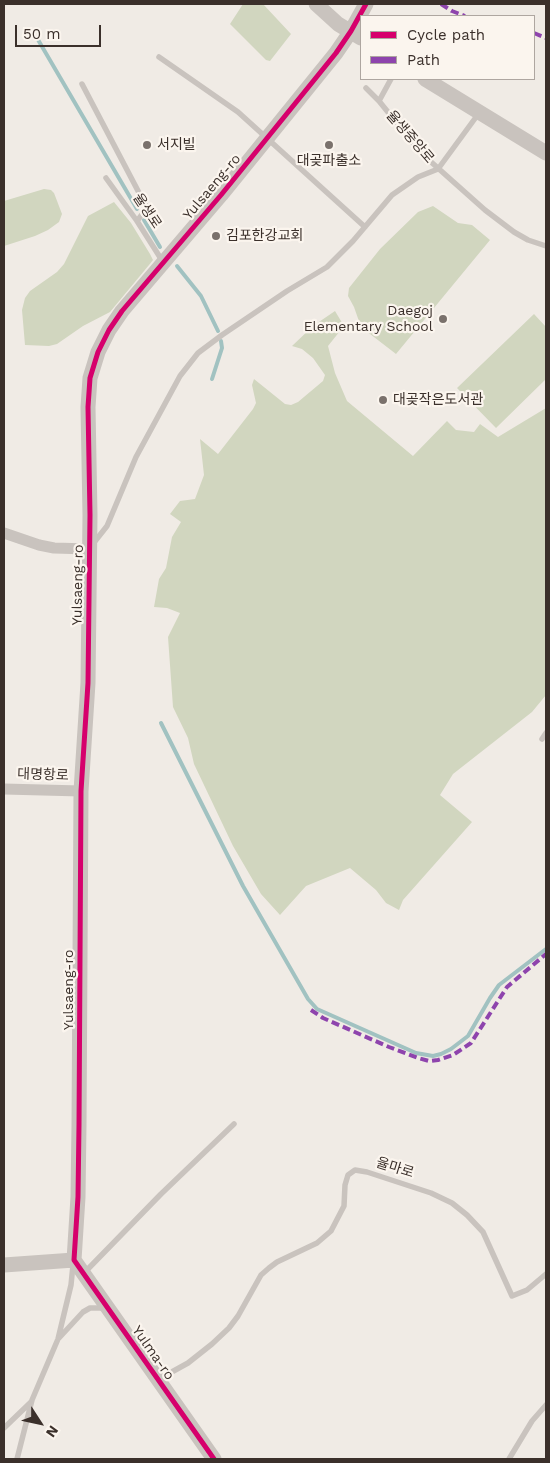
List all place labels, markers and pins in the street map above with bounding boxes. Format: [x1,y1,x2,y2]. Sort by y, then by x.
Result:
place label: 서지빌 [157,137,196,153]
marker: 서지빌 [141,139,153,151]
marker: 대곶파출소 [323,139,335,151]
place label: 대곶파출소 [297,153,361,169]
place label: 김포한강교회 [226,228,303,244]
marker: 김포한강교회 [210,230,222,242]
place label: Daegoj Elementary School [304,303,433,336]
marker: Daegoj Elementary School [437,313,449,325]
place label: 대곶작은도서관 [393,392,483,408]
marker: 대곶작은도서관 [377,394,389,406]

